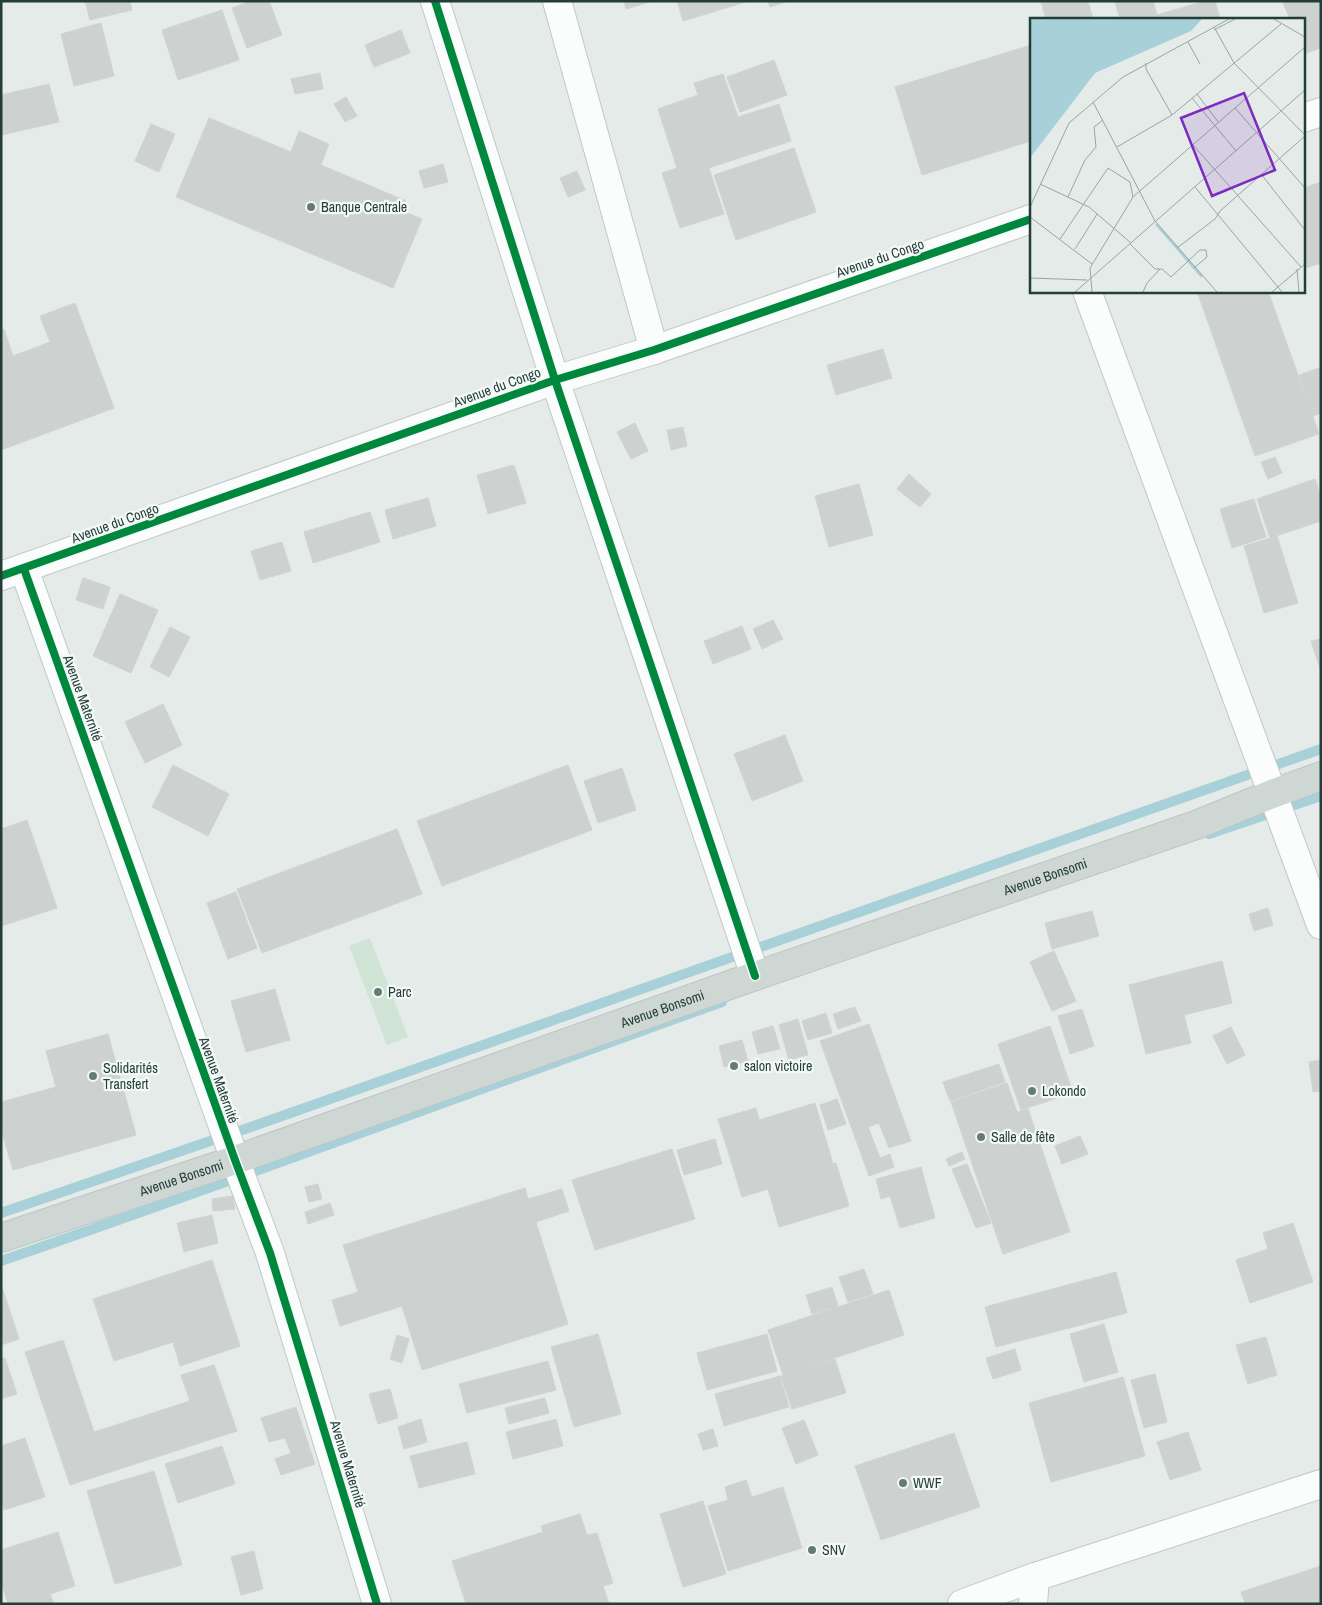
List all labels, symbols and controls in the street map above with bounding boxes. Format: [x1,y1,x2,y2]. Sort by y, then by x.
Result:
inset map [1030,18,1304,292]
place label: Banque Centrale [321,198,407,216]
marker: Banque Centrale [305,201,317,213]
street label: Avenue du Congo [833,235,926,282]
street label: Avenue du Congo [450,363,543,411]
street label: Avenue du Congo [68,499,161,547]
street label: Avenue Maternité [59,651,107,744]
street label: Avenue Bonsomi [1000,854,1089,900]
place label: Parc [388,983,412,1001]
marker: Parc [372,986,384,998]
street label: Avenue Bonsomi [617,986,707,1032]
street label: Avenue Maternité [195,1033,243,1126]
place label: salon victoire [744,1057,812,1075]
place label: Solidarités Transfert [103,1059,158,1093]
marker: salon victoire [728,1060,740,1072]
marker: Solidarités Transfert [87,1070,99,1082]
place label: Lokondo [1042,1082,1086,1100]
marker: Lokondo [1026,1085,1038,1097]
place label: Salle de fête [991,1128,1055,1146]
marker: Salle de fête [975,1131,987,1143]
street label: Avenue Bonsomi [136,1156,226,1201]
street label: Avenue Maternité [326,1417,370,1510]
place label: WWF [913,1474,942,1492]
marker: WWF [897,1477,909,1489]
place label: SNV [822,1541,846,1559]
marker: SNV [806,1544,818,1556]

